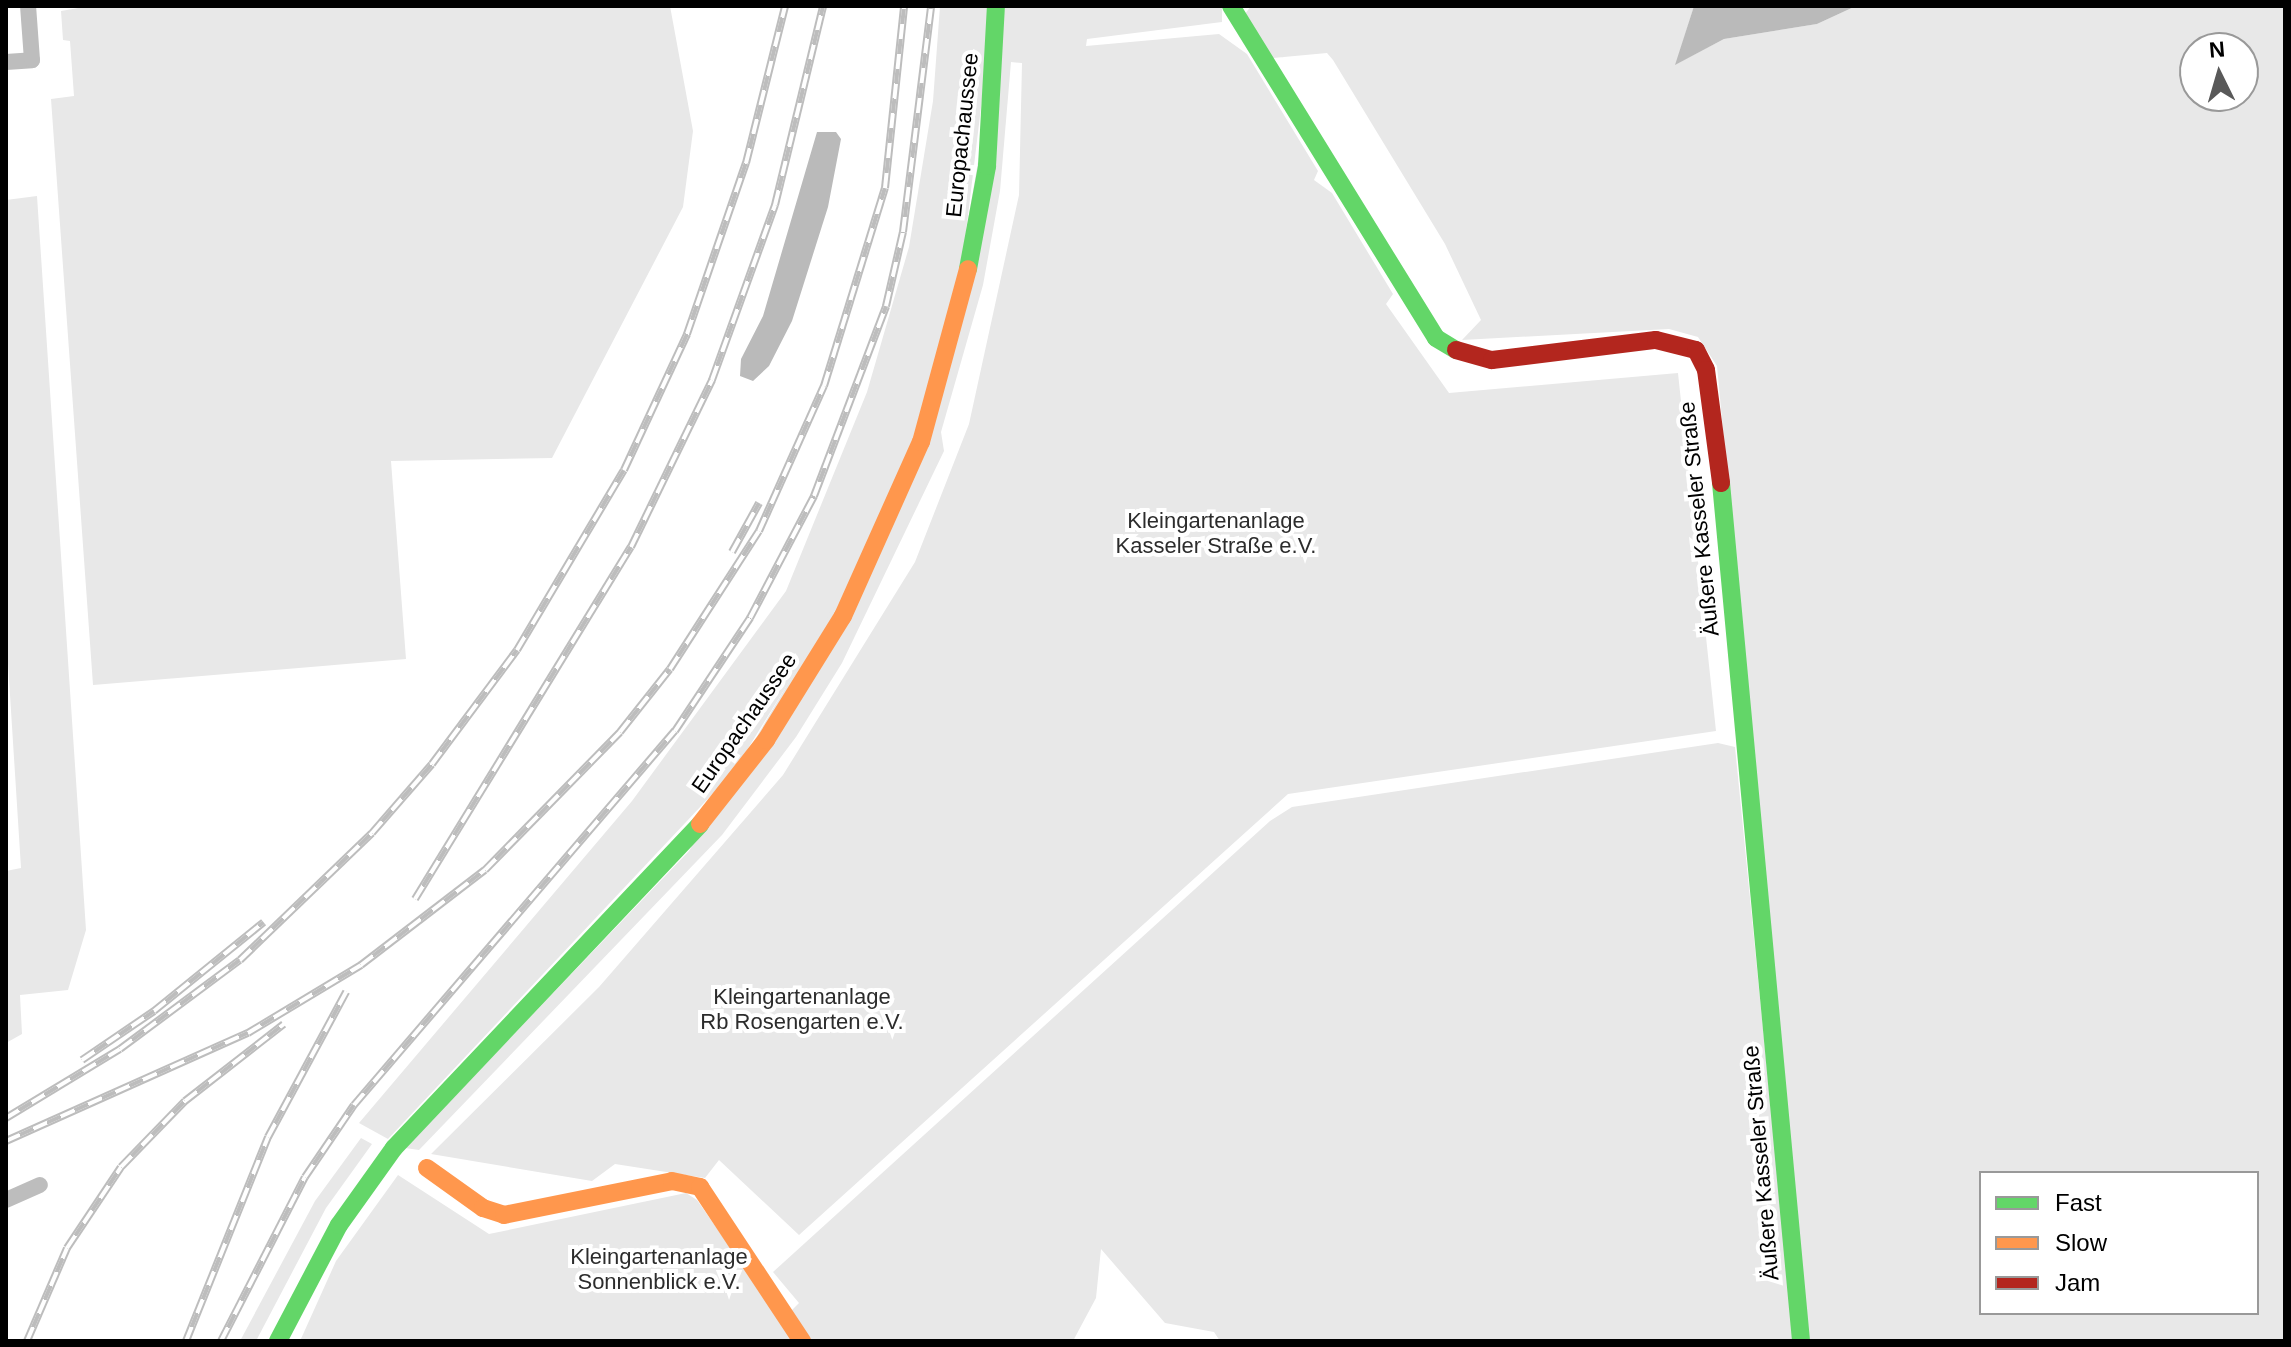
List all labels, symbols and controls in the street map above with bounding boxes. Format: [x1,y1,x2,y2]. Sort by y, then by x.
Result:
north arrow [2179,32,2259,112]
text: N [2208,36,2226,63]
street label: Europachaussee [940,52,984,218]
street label: Äußere Kasseler Straße [1674,400,1724,638]
park label: Kleingartenanlage Kasseler Straße e.V. [1116,507,1316,558]
street label: Europachaussee [686,648,802,798]
park label: Kleingartenanlage Rb Rosengarten e.V. [700,983,904,1034]
street label: Äußere Kasseler Straße [1738,1044,1784,1282]
legend [1979,1171,2259,1315]
text: Fast [2055,1189,2102,1216]
text: Slow [2055,1229,2107,1256]
park label: Kleingartenanlage Sonnenblick e.V. [570,1243,748,1294]
text: Jam [2055,1269,2100,1296]

